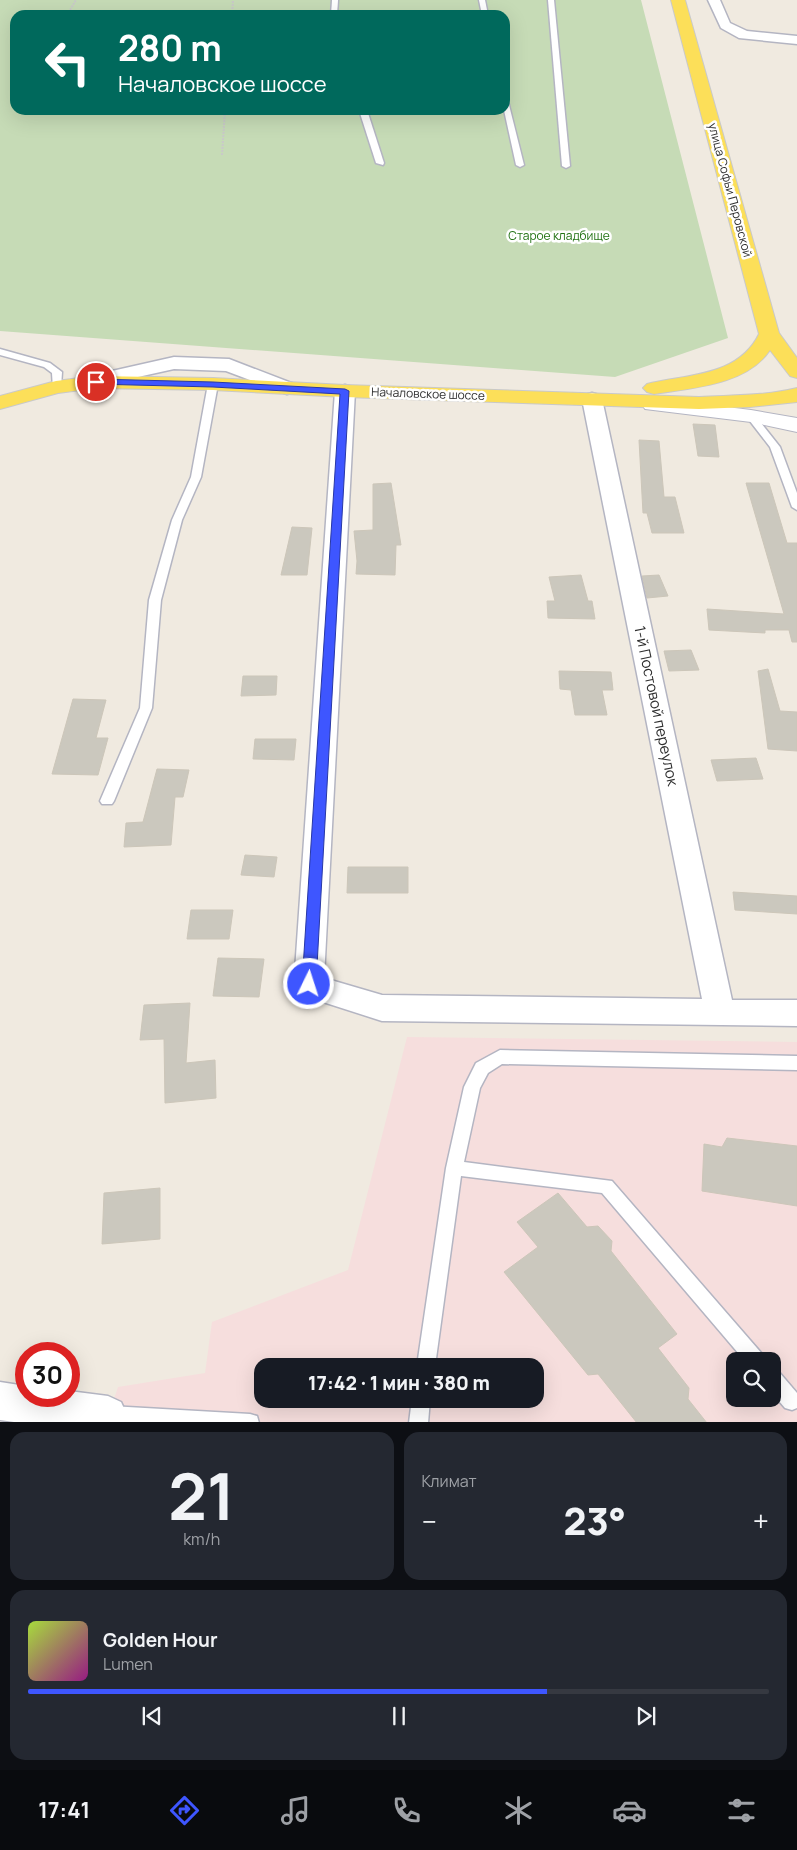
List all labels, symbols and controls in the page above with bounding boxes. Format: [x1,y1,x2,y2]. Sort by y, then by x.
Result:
text: 280 m [118,24,222,72]
icon: left [35,30,100,95]
text: Началовское шоссе [118,69,327,99]
street label: улица Софьи Перовской [704,121,757,259]
park label: Старое кладбище [508,227,610,244]
pin [75,361,117,403]
icon: arrive [82,368,110,396]
street label: Началовское шоссе [371,383,485,404]
street label: 1-й Постовой переулок [629,624,684,788]
position arrow [282,957,334,1009]
speed limit sign: 30 [15,1342,80,1407]
map controls [726,1352,781,1407]
button: search [726,1352,781,1407]
text: 17:42 · 1 мин · 380 m [308,1370,490,1396]
text: 21 [168,1451,235,1540]
text: Климат [422,1470,477,1492]
text: 23° [563,1494,626,1546]
text: − [422,1502,437,1540]
text: + [753,1502,769,1540]
text: km/h [183,1528,220,1550]
text: Golden Hour [103,1627,217,1653]
text: Lumen [103,1653,153,1675]
icon: previous [138,1702,166,1730]
icon: pause [385,1702,413,1730]
icon: next [632,1702,660,1730]
icon: directions [167,1793,202,1828]
icon: music [278,1793,313,1828]
icon: phone [389,1793,424,1828]
icon: climate [501,1793,536,1828]
icon: car [612,1793,647,1828]
icon: filters [724,1793,759,1828]
text: 17:41 [38,1795,90,1825]

